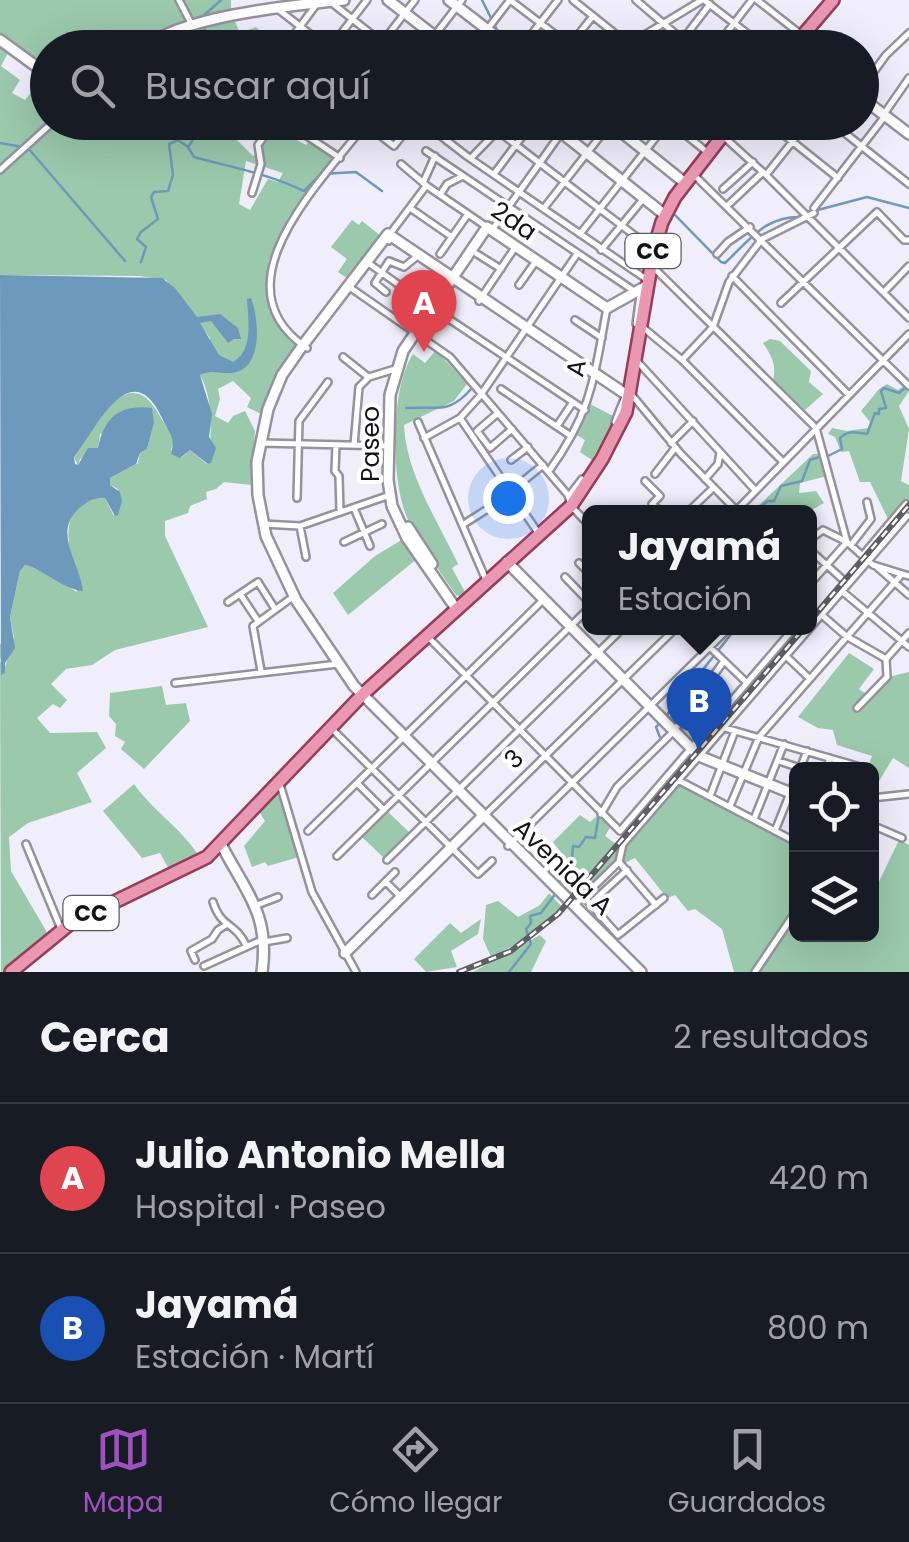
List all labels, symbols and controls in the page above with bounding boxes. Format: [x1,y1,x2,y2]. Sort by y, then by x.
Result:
search box [30,30,879,140]
icon: search [65,58,120,113]
text: Buscar aquí [145,59,371,112]
street label: 2da [484,193,544,249]
road number: CC [626,234,680,268]
pin: A [392,270,456,352]
street label: A [557,356,595,380]
street label: Paseo [353,406,388,482]
your location [483,473,534,524]
popup [582,505,817,635]
text: Jayamá [618,520,781,573]
text: Estación [618,576,752,621]
pin: B [666,668,732,750]
street label: 3 [497,741,531,777]
map controls [789,762,879,942]
button: locate [789,762,879,852]
street label: Avenida A [506,811,621,923]
button: layers [789,852,879,942]
road number: CC [64,896,118,930]
text: Cerca [40,1008,170,1067]
text: 2 resultados [673,1014,869,1059]
text: Julio Antonio Mella [135,1128,506,1181]
text: A [61,1155,84,1200]
text: 420 m [769,1155,869,1200]
text: Hospital · Paseo [135,1184,386,1229]
text: Jayamá [135,1278,299,1331]
text: B [62,1305,83,1350]
text: 800 m [767,1305,869,1350]
text: Estación · Martí [135,1334,374,1379]
tab: Mapa [83,1422,164,1524]
tab: Cómo llegar [329,1422,502,1524]
tab: Guardados [668,1422,826,1524]

